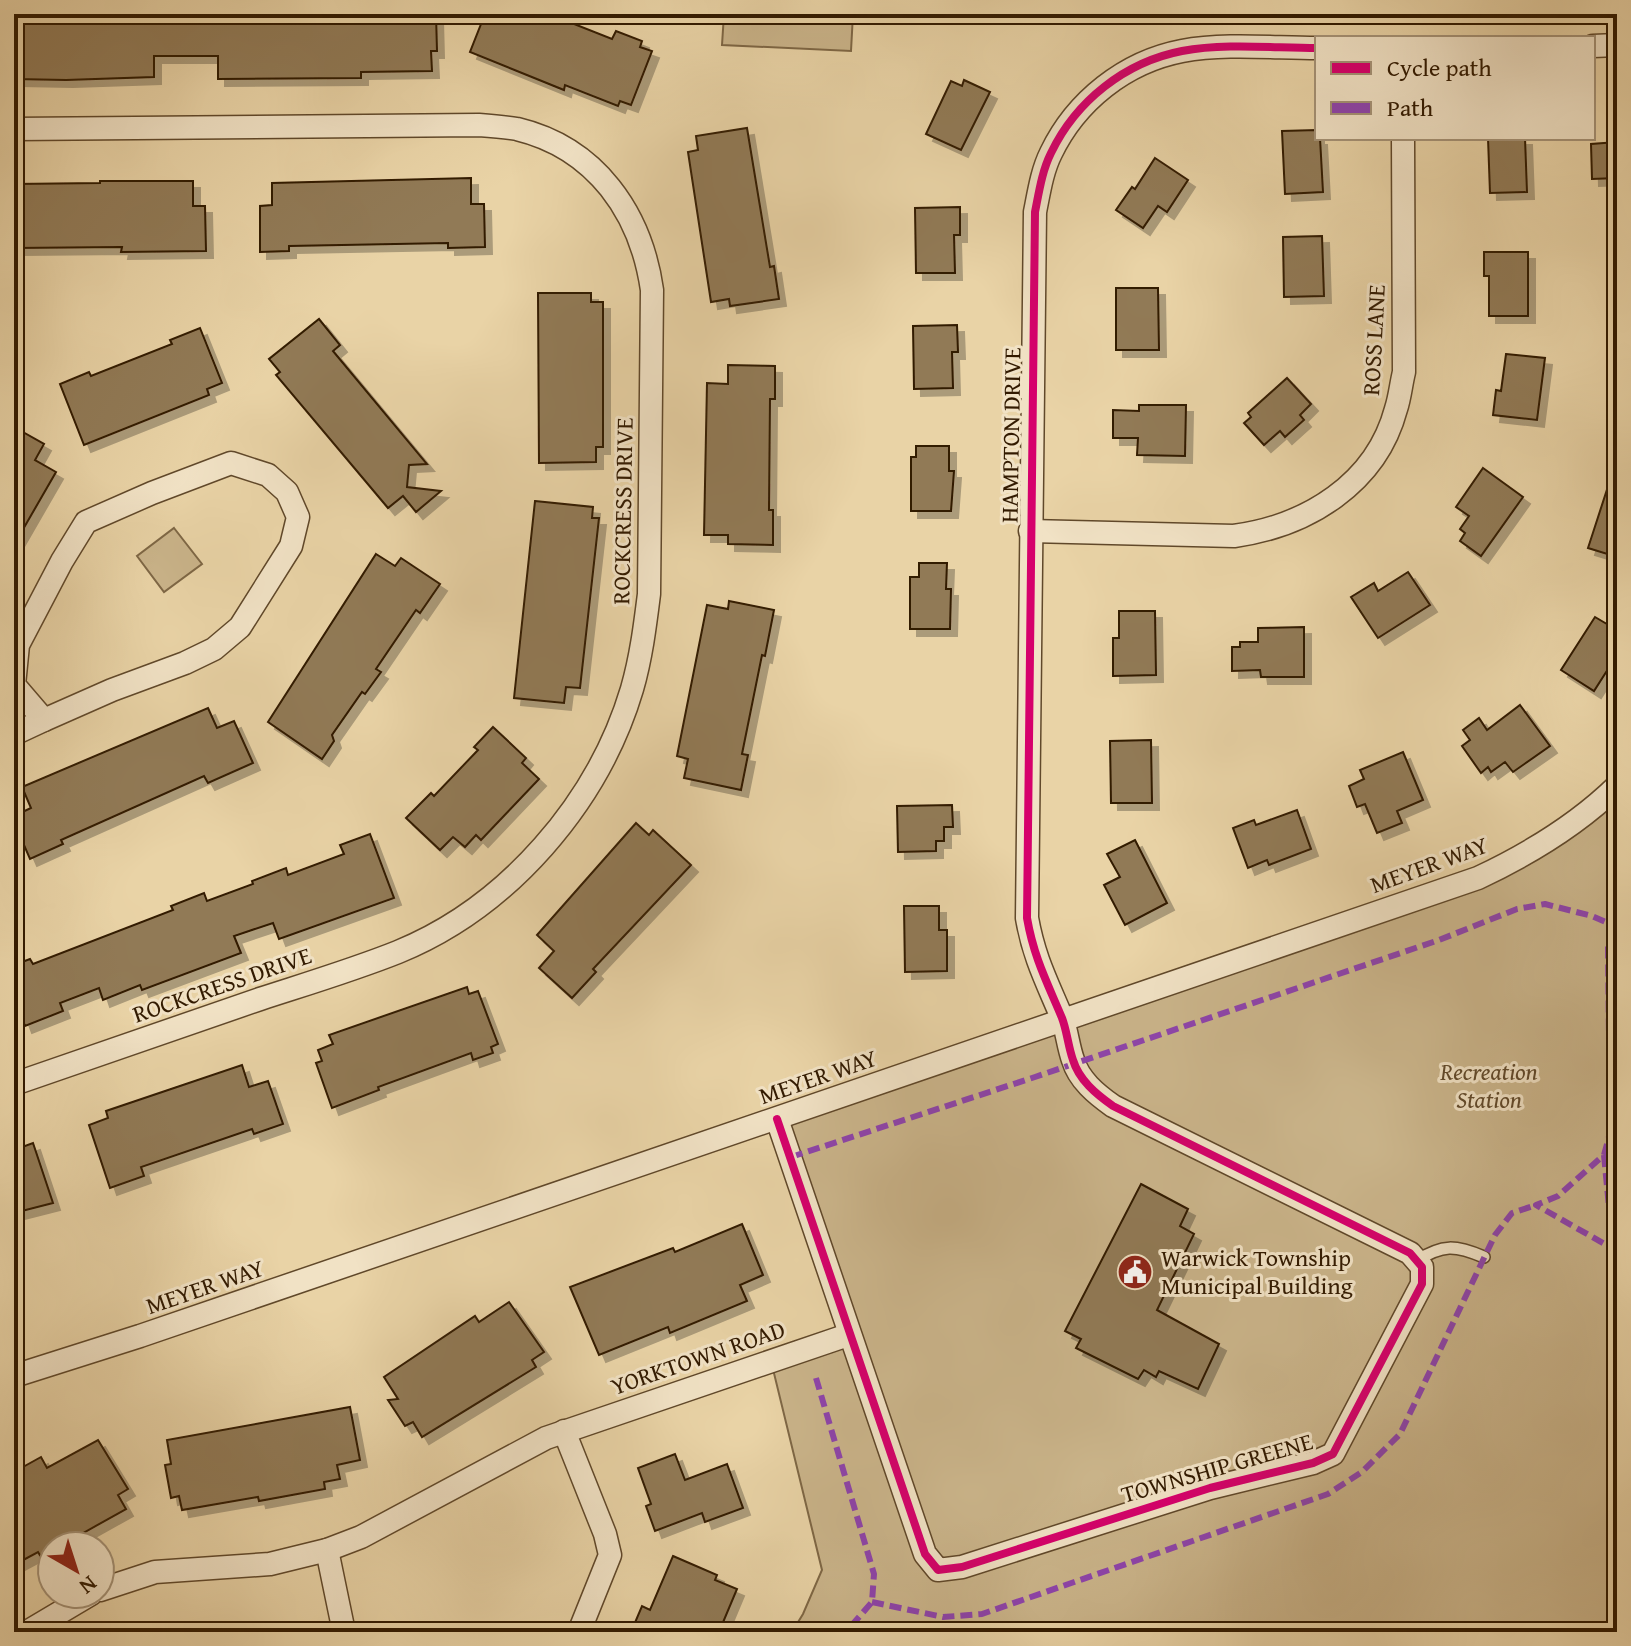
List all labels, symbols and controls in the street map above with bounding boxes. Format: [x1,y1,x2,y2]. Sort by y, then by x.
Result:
legend [1315,36,1595,140]
text: Cycle path [1387,50,1492,85]
text: Path [1387,90,1434,125]
street label: ROSS LANE [1353,284,1394,396]
street label: HAMPTON DRIVE [991,347,1030,523]
street label: ROCKCRESS DRIVE [603,417,642,605]
street label: MEYER WAY [1365,827,1493,902]
street label: ROCKCRESS DRIVE [128,938,316,1032]
street label: MEYER WAY [754,1040,882,1113]
park label: Recreation Station [1439,1054,1538,1117]
place label: Warwick Township Municipal Building [1161,1240,1353,1303]
street label: MEYER WAY [141,1250,269,1323]
public building icon: Warwick Township Municipal Building [1116,1253,1154,1291]
street label: YORKTOWN ROAD [606,1311,790,1404]
street label: TOWNSHIP GREENE [1117,1423,1317,1512]
north arrow [36,1530,116,1610]
text: N [73,1568,104,1603]

